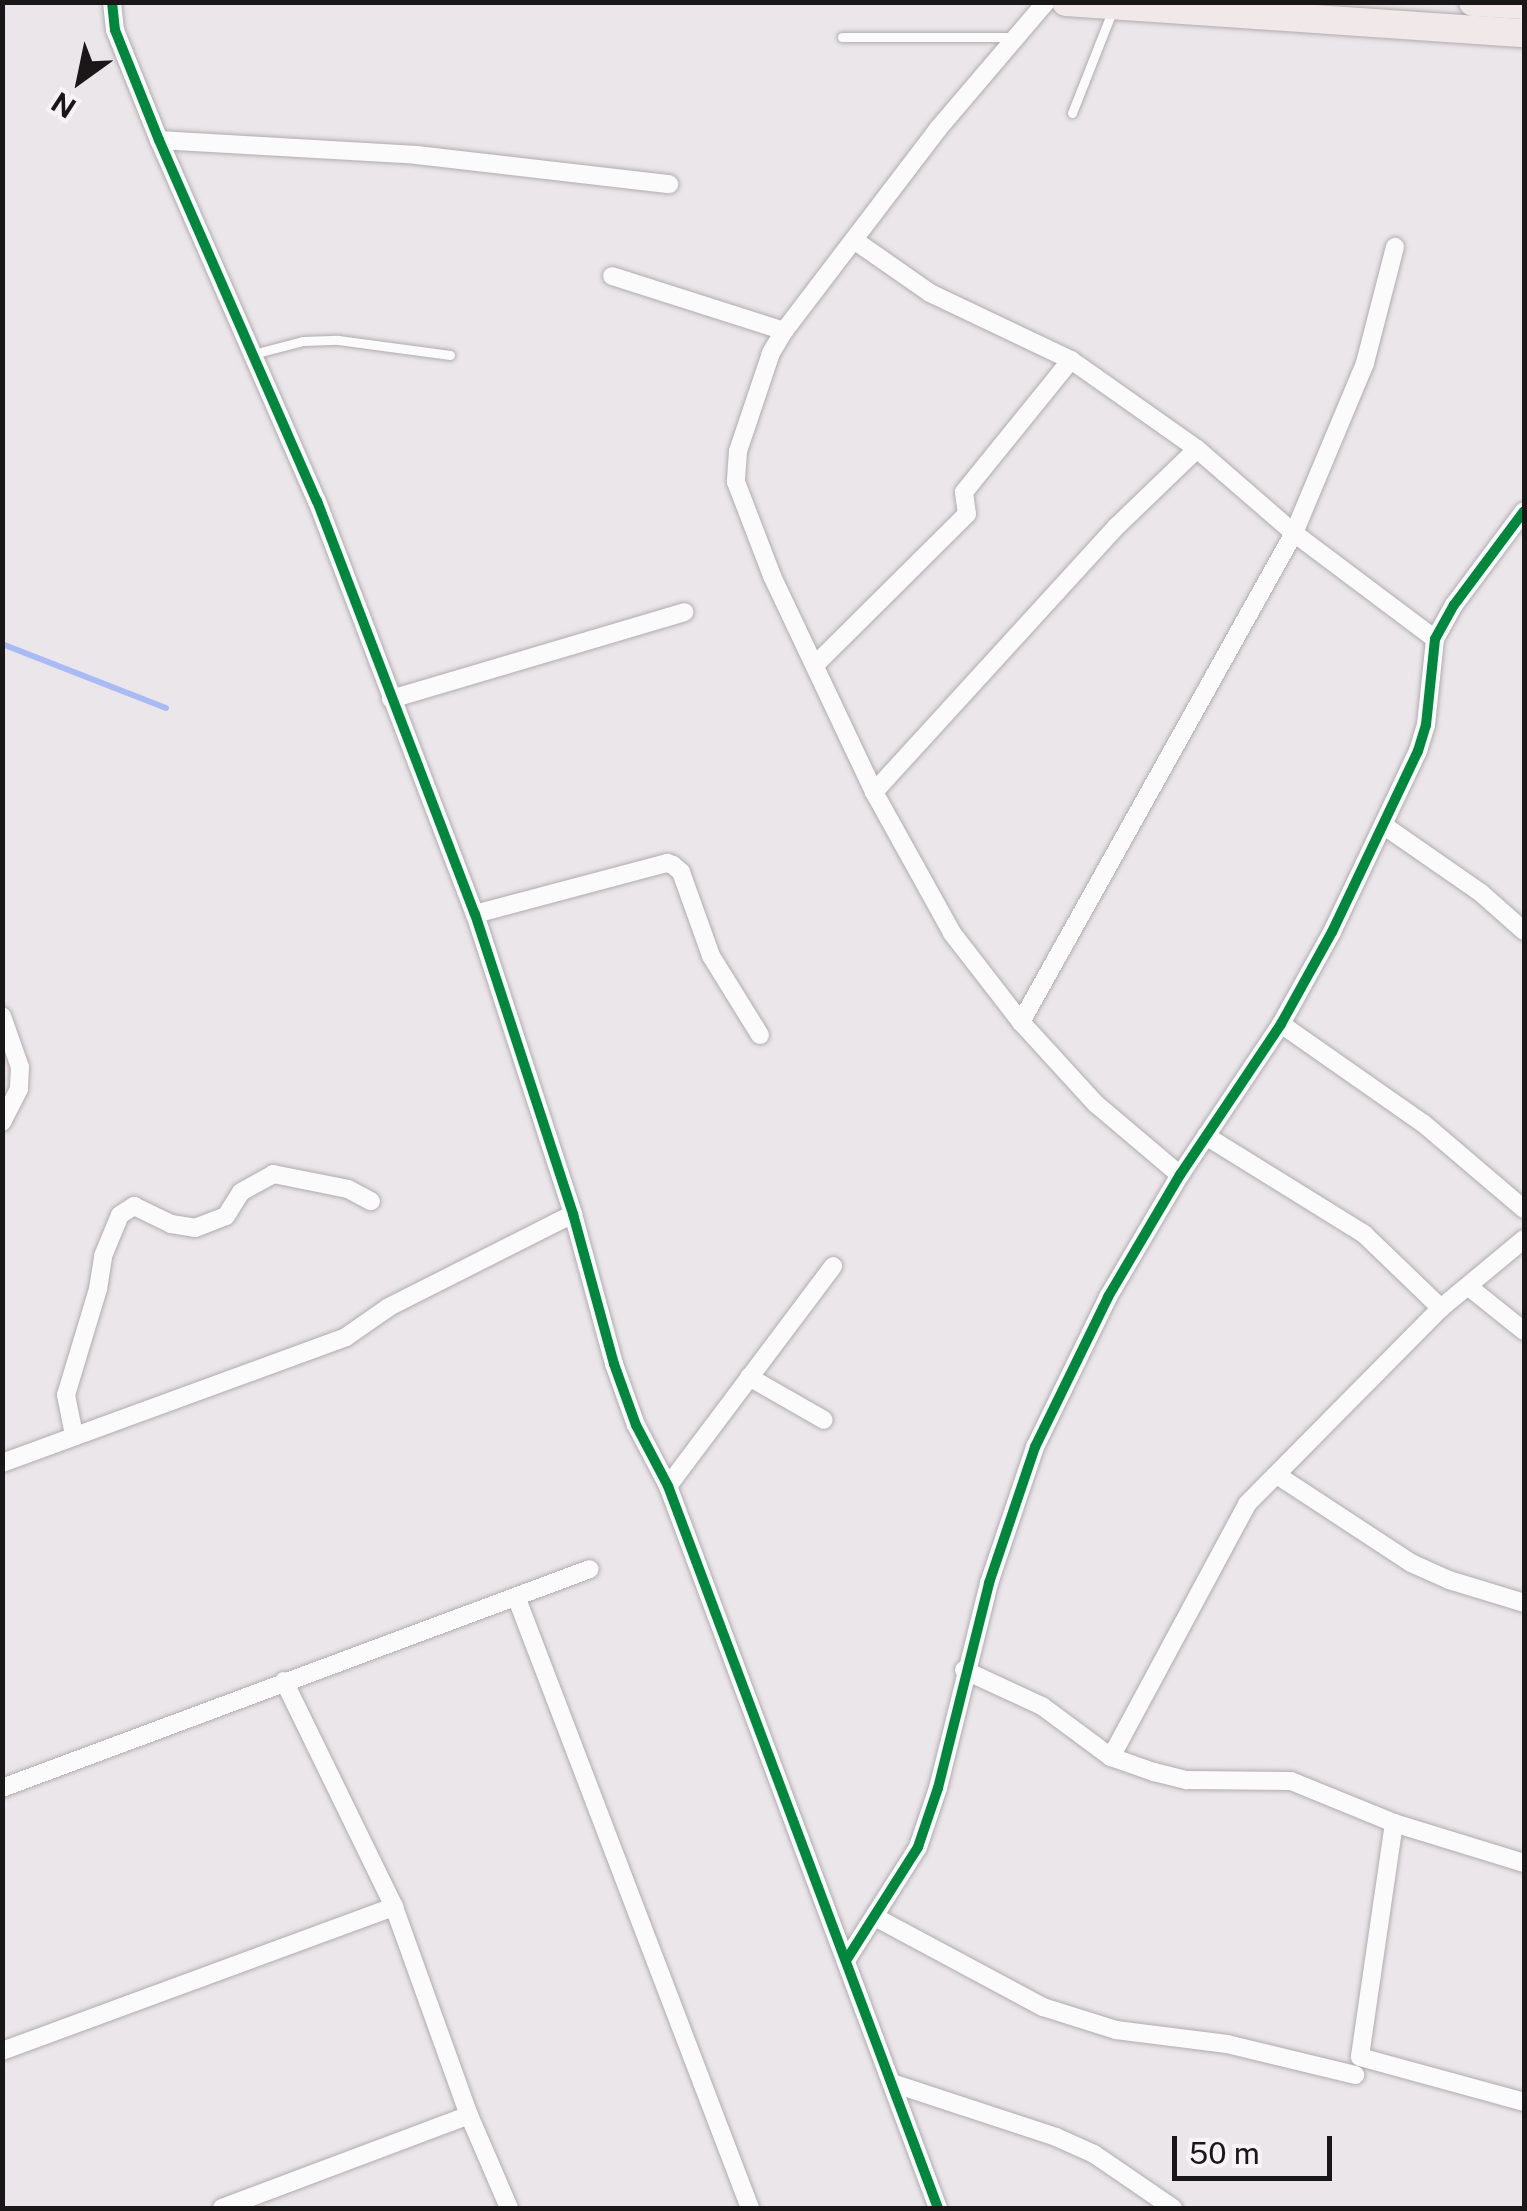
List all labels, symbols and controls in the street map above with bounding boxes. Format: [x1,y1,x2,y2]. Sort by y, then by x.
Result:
north arrow [30,30,130,130]
text: N [45,86,82,125]
scale bar [1177,2116,1337,2178]
text: 50 m [1189,2135,1260,2171]

